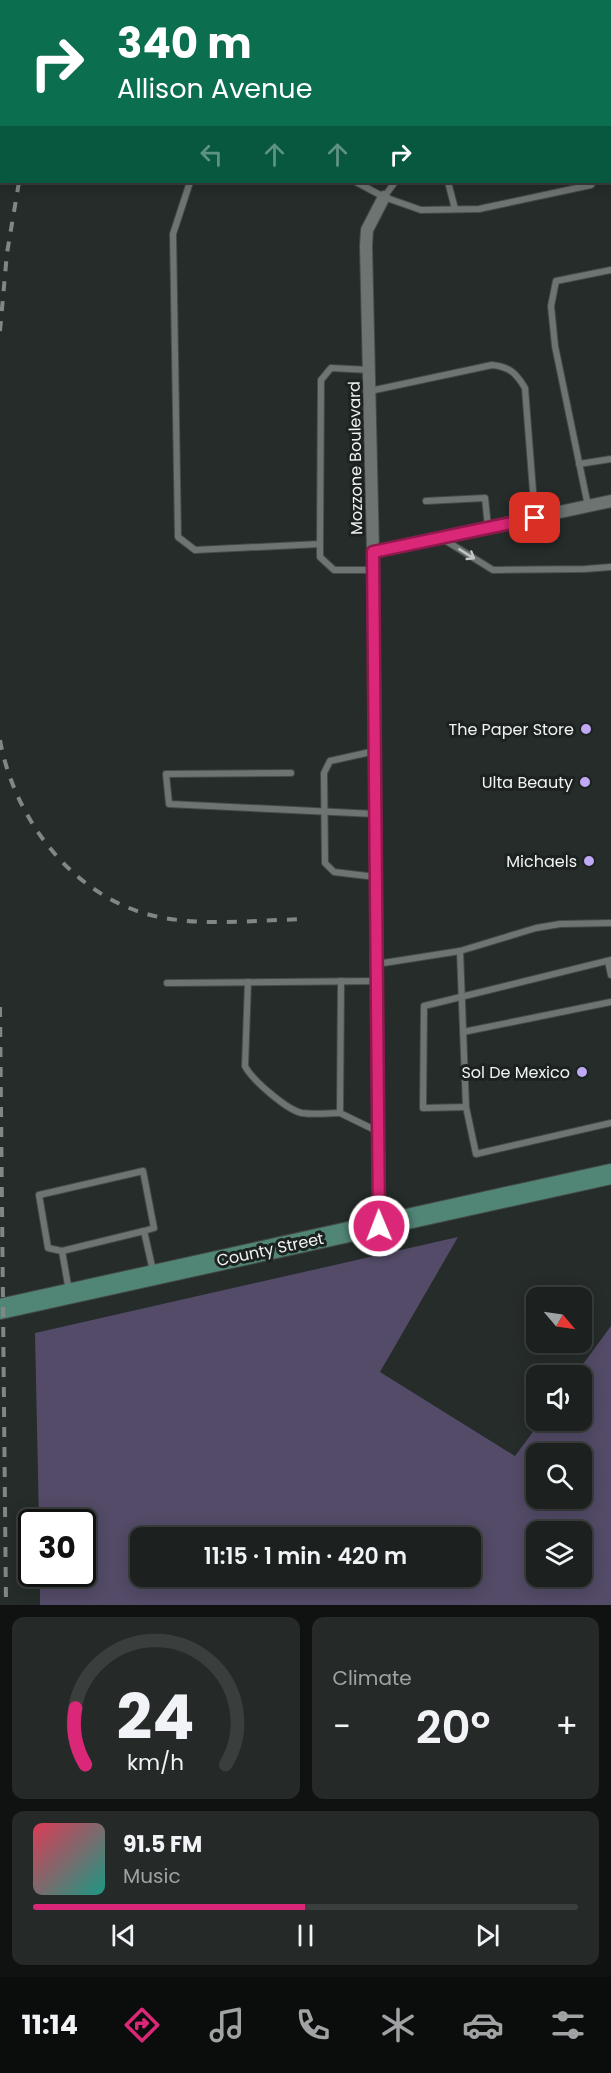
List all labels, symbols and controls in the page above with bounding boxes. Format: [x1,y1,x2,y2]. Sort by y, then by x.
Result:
text: 340 m [117,14,252,73]
icon: right [18,24,96,102]
text: Allison Avenue [117,70,312,107]
icon: left [195,138,228,171]
icon: ahead [258,138,291,171]
icon: ahead [321,138,354,171]
icon: right [384,138,417,171]
street label: Mozzone Boulevard [343,381,368,535]
pin [509,492,560,543]
icon: arrive [518,501,551,534]
one-way arrow [458,547,475,560]
place label: The Paper Store [449,718,574,741]
marker: The Paper Store [579,722,593,736]
place label: Ulta Beauty [482,771,573,794]
marker: Ulta Beauty [578,775,592,789]
place label: Michaels [506,850,577,873]
marker: Michaels [582,854,596,868]
place label: Sol De Mexico [461,1061,570,1084]
marker: Sol De Mexico [575,1065,589,1079]
position arrow [347,1194,411,1258]
street label: County Street [214,1227,326,1272]
north arrow [526,1287,592,1353]
map controls [526,1287,592,1587]
button: sound [526,1365,592,1431]
button: search [526,1443,592,1509]
speed limit sign: 30 [18,1509,96,1587]
button: layers [526,1521,592,1587]
text: 11:15 · 1 min · 420 m [204,1541,407,1572]
text: Climate [333,1664,412,1692]
text: 24 [117,1673,195,1761]
text: 20° [416,1696,491,1759]
text: − [333,1703,351,1750]
text: + [555,1703,578,1750]
text: km/h [127,1747,184,1778]
text: 91.5 FM [123,1829,202,1860]
text: Music [123,1862,181,1890]
icon: previous [107,1919,140,1952]
icon: pause [289,1919,322,1952]
icon: next [471,1919,504,1952]
icon: directions [121,2004,163,2046]
icon: music [206,2004,248,2046]
icon: phone [292,2004,334,2046]
icon: climate [377,2004,419,2046]
icon: car [462,2004,504,2046]
icon: filters [547,2004,589,2046]
text: 11:14 [22,2006,78,2043]

